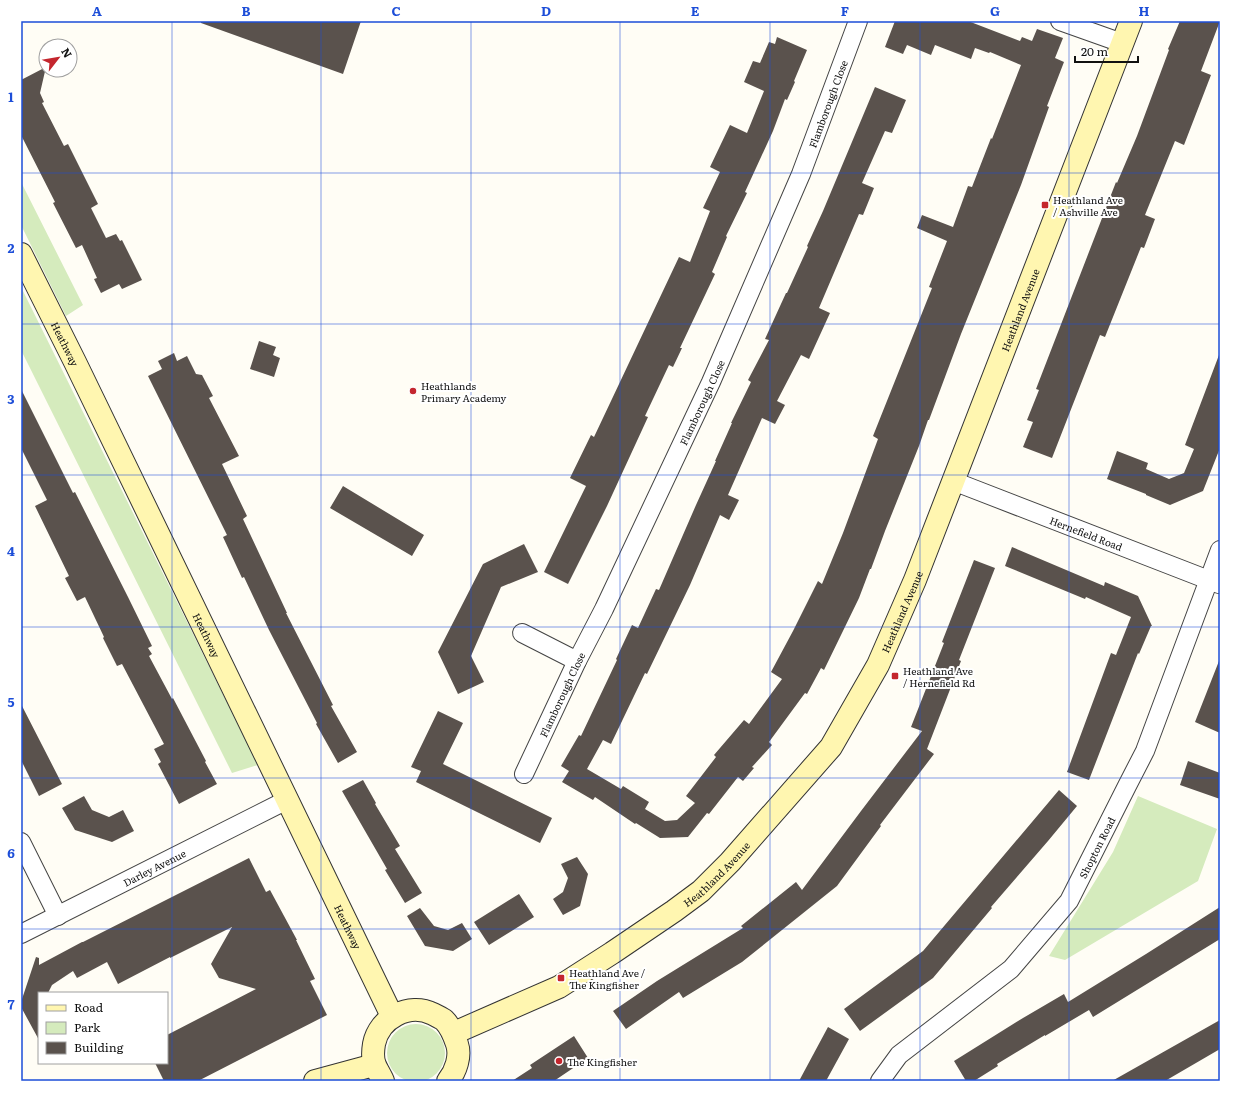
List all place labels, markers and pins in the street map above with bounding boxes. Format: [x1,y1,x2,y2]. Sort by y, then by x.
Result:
place label: Heathland Ave / Ashville Ave [1053,192,1123,219]
marker: Heathland Ave / Ashville Ave [1040,200,1050,210]
place label: Heathlands Primary Academy [421,378,506,405]
marker: Heathlands Primary Academy [408,386,418,396]
place label: Heathland Ave / Hernefield Rd [903,663,975,690]
marker: Heathland Ave / Hernefield Rd [890,671,900,681]
place label: Heathland Ave / The Kingfisher [569,965,646,992]
marker: Heathland Ave / The Kingfisher [556,973,566,983]
place label: The Kingfisher [567,1054,637,1069]
marker: The Kingfisher [554,1056,564,1066]

